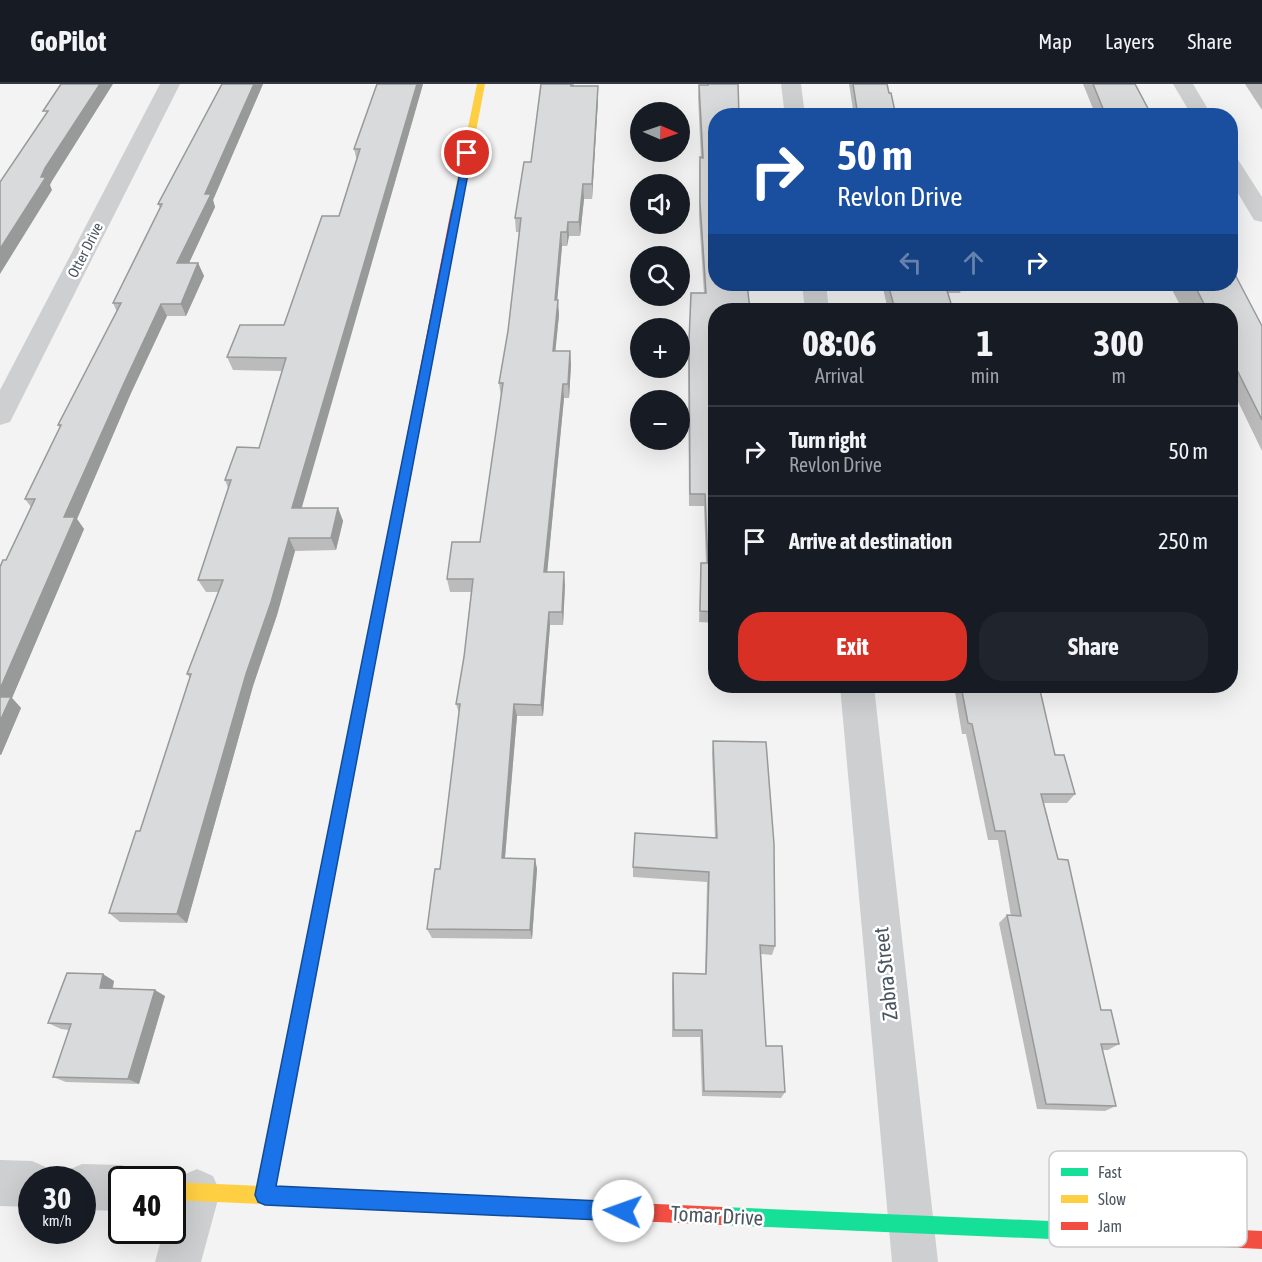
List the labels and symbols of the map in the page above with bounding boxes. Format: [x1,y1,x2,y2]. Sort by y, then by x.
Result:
north arrow [630,102,690,162]
pin [441,127,492,178]
street label: Otter Drive [64,219,106,280]
street label: Zabra Street [868,926,902,1022]
legend [1049,1151,1247,1247]
text: Fast [1098,1163,1122,1181]
speed limit sign: 40 [108,1166,186,1244]
position arrow [591,1179,655,1243]
text: Slow [1098,1190,1126,1208]
street label: Tomar Drive [670,1201,764,1229]
text: Jam [1098,1217,1122,1235]

